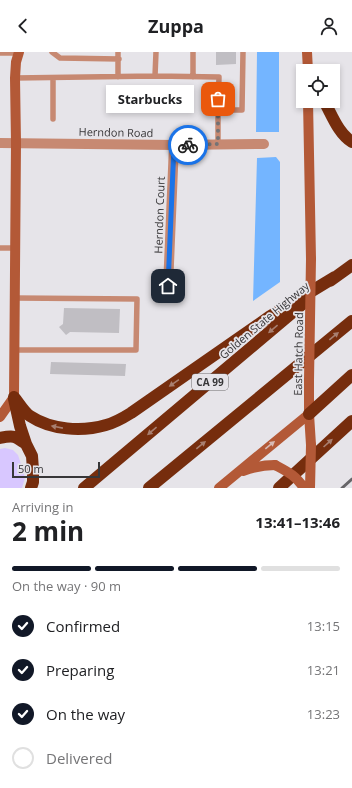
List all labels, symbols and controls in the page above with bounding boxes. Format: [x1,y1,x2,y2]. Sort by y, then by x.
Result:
text: Zuppa [148,14,204,38]
icon: back [12,15,34,37]
icon: person [318,15,340,37]
map controls [296,64,340,108]
button: locate [296,64,340,108]
pin [201,82,235,116]
callout: Starbucks [106,85,194,113]
icon: bag [207,88,229,110]
text: Starbucks [118,90,182,108]
street label: Herndon Road [79,124,153,140]
courier [168,125,208,165]
icon: bike [177,134,199,156]
street label: Herndon Court [150,176,168,254]
pin [151,269,185,303]
icon: home [157,275,179,297]
street label: Golden State Highway [216,278,312,362]
street label: East Hatch Road [290,312,306,396]
one-way arrow [268,324,279,333]
one-way arrow [329,332,339,341]
road number: CA 99 [192,374,228,390]
one-way arrow [169,379,180,387]
one-way arrow [51,423,63,429]
one-way arrow [147,426,158,435]
one-way arrow [323,438,333,448]
one-way arrow [196,441,207,450]
one-way arrow [265,441,276,450]
scale bar [12,460,100,479]
text: 50 m [18,461,44,476]
text: Arriving in [12,498,74,516]
text: 13:41–13:46 [255,512,340,532]
text: 2 min [12,513,84,549]
text: On the way · 90 m [12,577,121,595]
icon: check [12,615,34,637]
text: Confirmed [46,616,120,636]
text: 13:15 [307,617,340,635]
icon: check [12,659,34,681]
text: Preparing [46,660,114,680]
text: 13:21 [307,661,340,679]
icon: check [12,703,34,725]
text: On the way [46,704,125,724]
text: 13:23 [307,705,340,723]
text: Delivered [46,748,113,768]

